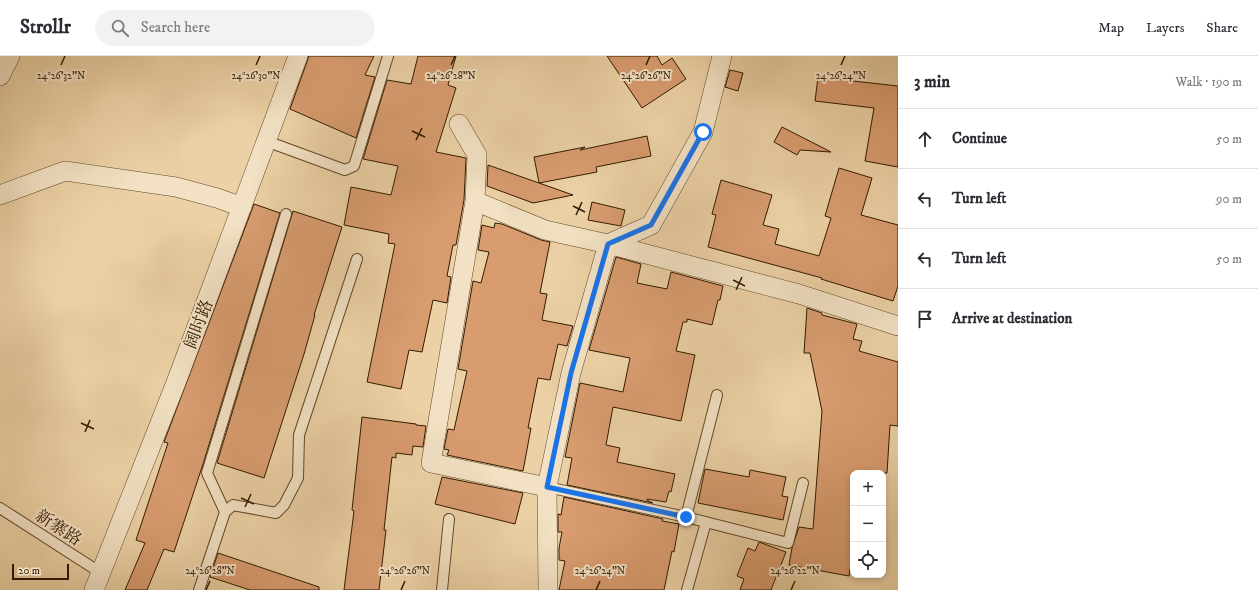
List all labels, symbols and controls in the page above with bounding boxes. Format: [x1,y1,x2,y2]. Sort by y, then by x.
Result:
search box [95,10,375,46]
text: Strollr [20,16,71,39]
icon: search [109,17,131,39]
text: Search here [141,18,210,37]
text: Map [1098,19,1124,37]
text: Layers [1146,19,1184,37]
text: Share [1206,19,1238,37]
text: 24°26'32"N [37,70,85,82]
text: 24°26'30"N [232,70,280,82]
text: 24°26'28"N [426,70,476,82]
text: 24°26'26"N [621,70,671,82]
text: 24°26'24"N [816,70,866,82]
text: 3 min [914,71,950,93]
text: Walk · 190 m [1176,74,1242,90]
route start [694,123,712,141]
icon: ahead [914,128,936,150]
text: Continue [952,129,1007,148]
text: 50 m [1216,131,1242,147]
icon: left [914,188,936,210]
text: Turn left [952,189,1006,208]
text: 90 m [1216,191,1242,207]
icon: left [914,248,936,270]
text: Turn left [952,249,1006,268]
text: 50 m [1216,251,1242,267]
street label: 阔时路 [180,297,218,352]
icon: arrive [914,308,936,330]
text: Arrive at destination [952,309,1072,328]
map controls [850,470,886,578]
button: + [850,470,886,506]
street label: 新寨路 [31,505,86,551]
button: − [850,506,886,542]
route end [677,508,695,526]
button: locate [850,542,886,578]
scale bar [12,562,69,581]
text: 20 m [18,564,40,578]
text: 24°26'28"N [185,565,235,577]
text: 24°26'26"N [380,565,430,577]
text: 24°26'24"N [575,565,625,577]
text: 24°26'22"N [770,565,820,577]

